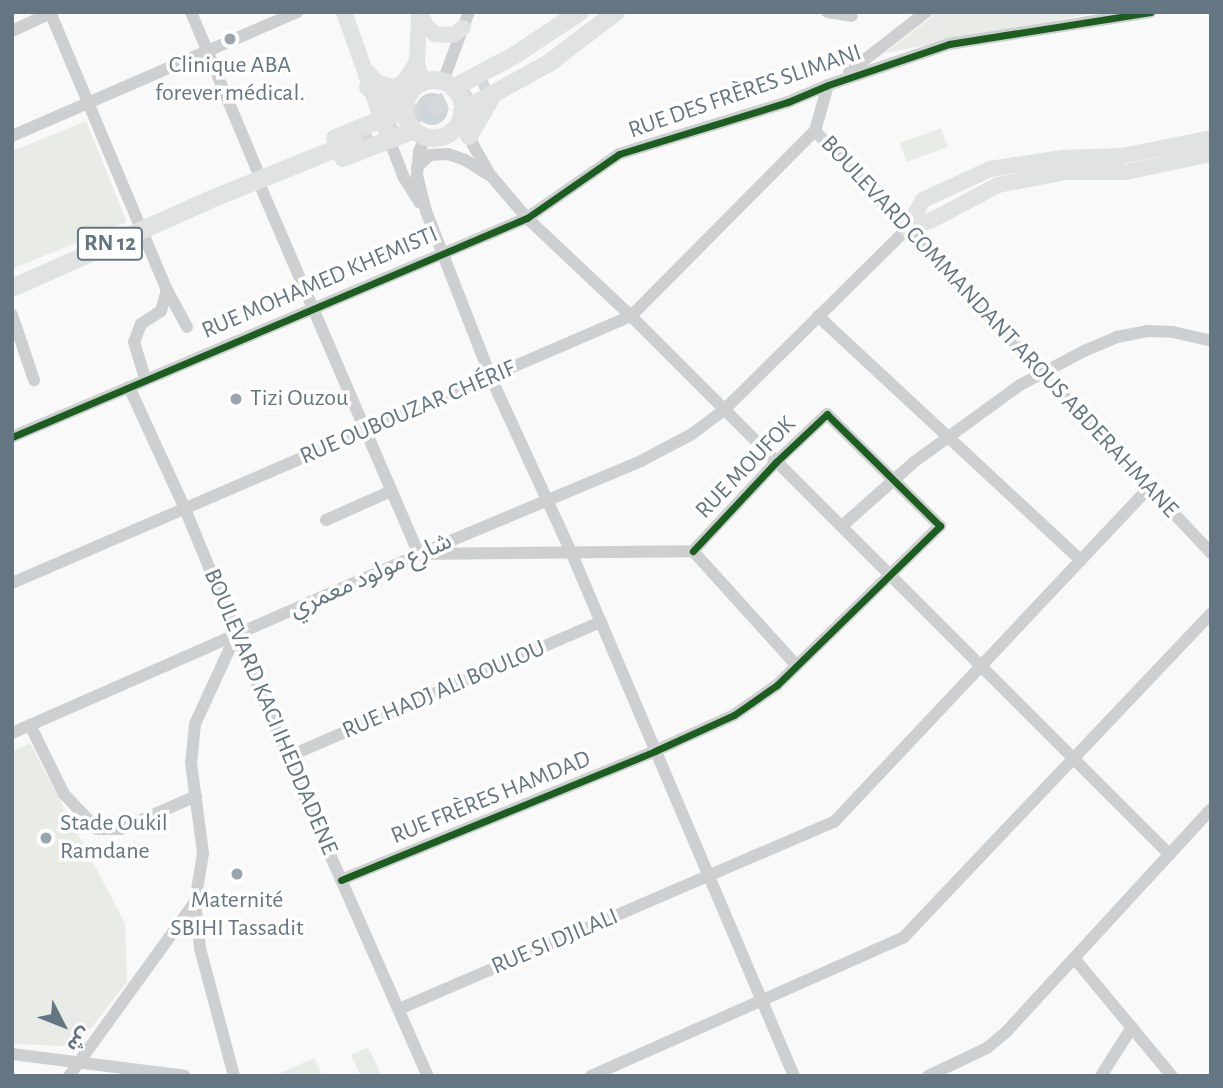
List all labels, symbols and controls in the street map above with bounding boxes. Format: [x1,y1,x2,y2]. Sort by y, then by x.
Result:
marker: Clinique ABA forever médical. [220,29,240,49]
street label: RUE DES FRÈRES SLIMANI [625,39,865,145]
place label: Clinique ABA forever médical. [155,52,305,108]
street label: BOULEVARD COMMANDANT AROUS ABDERAHMANE [814,130,1184,524]
street label: RUE MOHAMED KHEMISTI [198,220,442,346]
road number: RN 12 [77,224,143,264]
street label: RUE OUBOUZAR CHÉRIF [296,355,520,471]
place label: Tizi Ouzou [250,385,348,413]
marker: Tizi Ouzou [228,391,244,407]
street label: RUE MOUFOK [690,411,802,525]
street label: شارع مولود معمري [286,527,456,625]
street label: BOULEVARD KACI IHEDDADENE [197,565,343,859]
street label: RUE HADJ ALI BOULOU [338,634,550,746]
street label: RUE FRÈRES HAMDAD [387,745,595,851]
place label: Stade Oukil Ramdane [60,810,168,866]
marker: Stade Oukil Ramdane [38,830,54,846]
marker: Maternité SBIHI Tassadit [227,864,247,884]
place label: Maternité SBIHI Tassadit [170,887,304,943]
street label: RUE SI DJILALI [487,902,623,982]
north arrow [28,990,98,1060]
text: ش [63,1023,95,1055]

